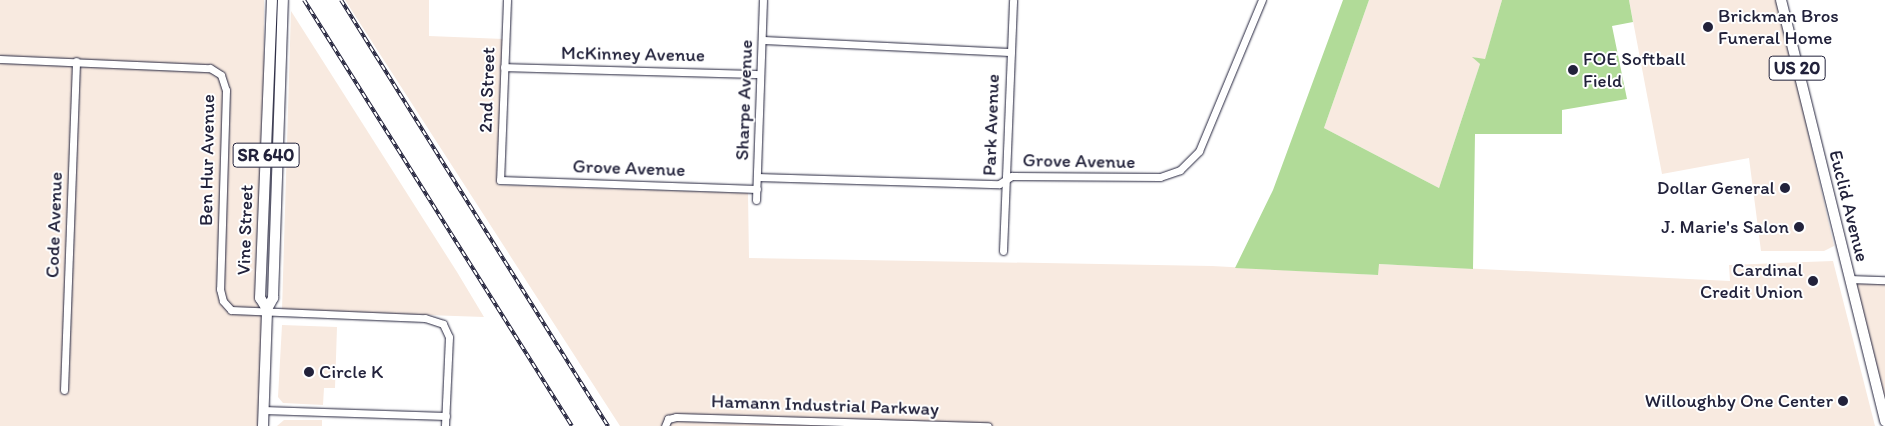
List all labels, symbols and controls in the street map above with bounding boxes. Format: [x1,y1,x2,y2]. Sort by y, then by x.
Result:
place label: Brickman Bros Funeral Home [1718,5,1839,49]
marker: Brickman Bros Funeral Home [1702,21,1714,33]
street label: Sharpe Avenue [731,39,757,161]
street label: McKinney Avenue [561,41,705,67]
street label: 2nd Street [474,47,500,133]
place label: FOE Softball Field [1583,48,1686,92]
road number: US 20 [1768,52,1826,84]
marker: FOE Softball Field [1567,64,1579,76]
street label: Park Avenue [978,74,1004,176]
street label: Ben Hur Avenue [194,94,220,226]
road number: SR 640 [232,140,300,170]
street label: Euclid Avenue [1824,148,1874,264]
street label: Grove Avenue [1023,149,1135,173]
street label: Grove Avenue [573,155,685,181]
street label: Code Avenue [41,172,67,278]
place label: Dollar General [1656,177,1775,199]
marker: Dollar General [1779,182,1791,194]
street label: Vine Street [232,184,258,276]
place label: J. Marie's Salon [1662,216,1789,238]
marker: J. Marie's Salon [1793,221,1805,233]
place label: Cardinal Credit Union [1700,259,1803,303]
marker: Cardinal Credit Union [1807,275,1819,287]
place label: Circle K [319,361,383,383]
marker: Circle K [303,366,315,378]
street label: Hamann Industrial Parkway [711,390,939,420]
place label: Willoughby One Center [1644,390,1833,412]
marker: Willoughby One Center [1837,395,1849,407]

